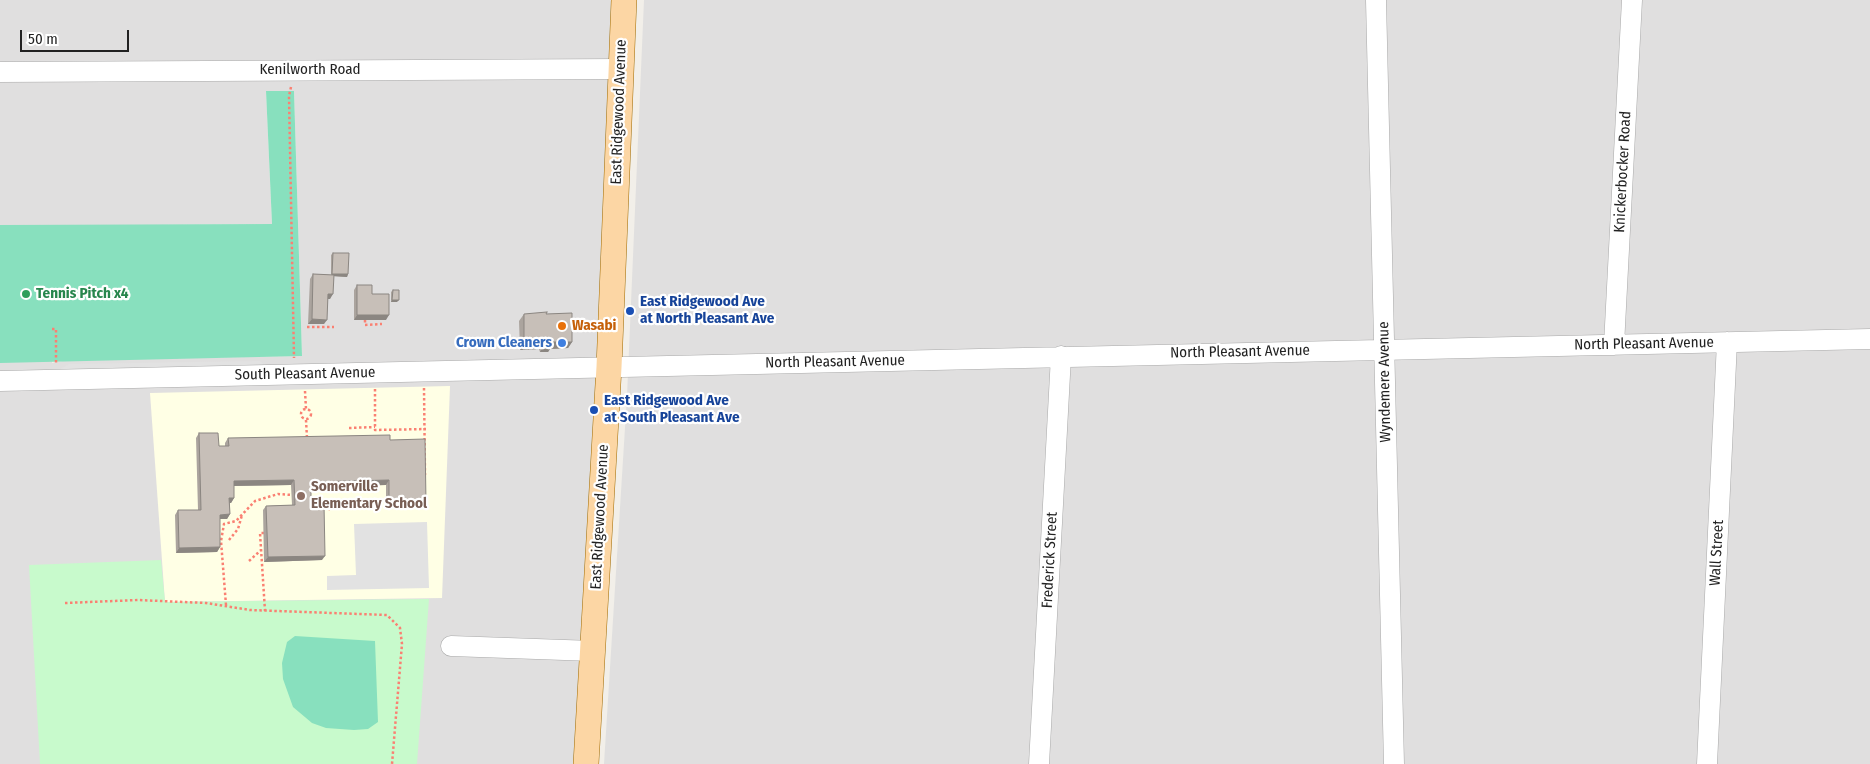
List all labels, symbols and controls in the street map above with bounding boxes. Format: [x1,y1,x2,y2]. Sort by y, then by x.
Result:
scale bar [22,20,131,52]
text: 50 m [28,30,58,48]
street label: East Ridgewood Avenue [607,39,631,185]
street label: Kenilworth Road [259,61,361,79]
street label: Knickerbocker Road [1611,111,1635,233]
place label: Tennis Pitch x4 [36,285,129,303]
marker: Tennis Pitch x4 [20,288,32,300]
place label: East Ridgewood Ave at North Pleasant Ave [640,293,774,328]
marker: East Ridgewood Ave at North Pleasant Ave [624,305,636,317]
place label: Wasabi [572,317,616,335]
marker: Wasabi [556,320,568,332]
street label: Wyndemere Avenue [1375,321,1395,443]
place label: Crown Cleaners [456,334,552,352]
street label: North Pleasant Avenue [1574,334,1714,354]
marker: Crown Cleaners [556,337,568,349]
street label: North Pleasant Avenue [1170,342,1310,362]
street label: North Pleasant Avenue [765,352,905,372]
street label: South Pleasant Avenue [235,364,375,384]
place label: East Ridgewood Ave at South Pleasant Ave [604,392,739,427]
marker: East Ridgewood Ave at South Pleasant Ave [588,404,600,416]
street label: East Ridgewood Avenue [587,444,613,590]
place label: Somerville Elementary School [311,478,427,513]
marker: Somerville Elementary School [295,490,307,502]
street label: Frederick Street [1038,511,1062,609]
street label: Wall Street [1706,519,1728,587]

